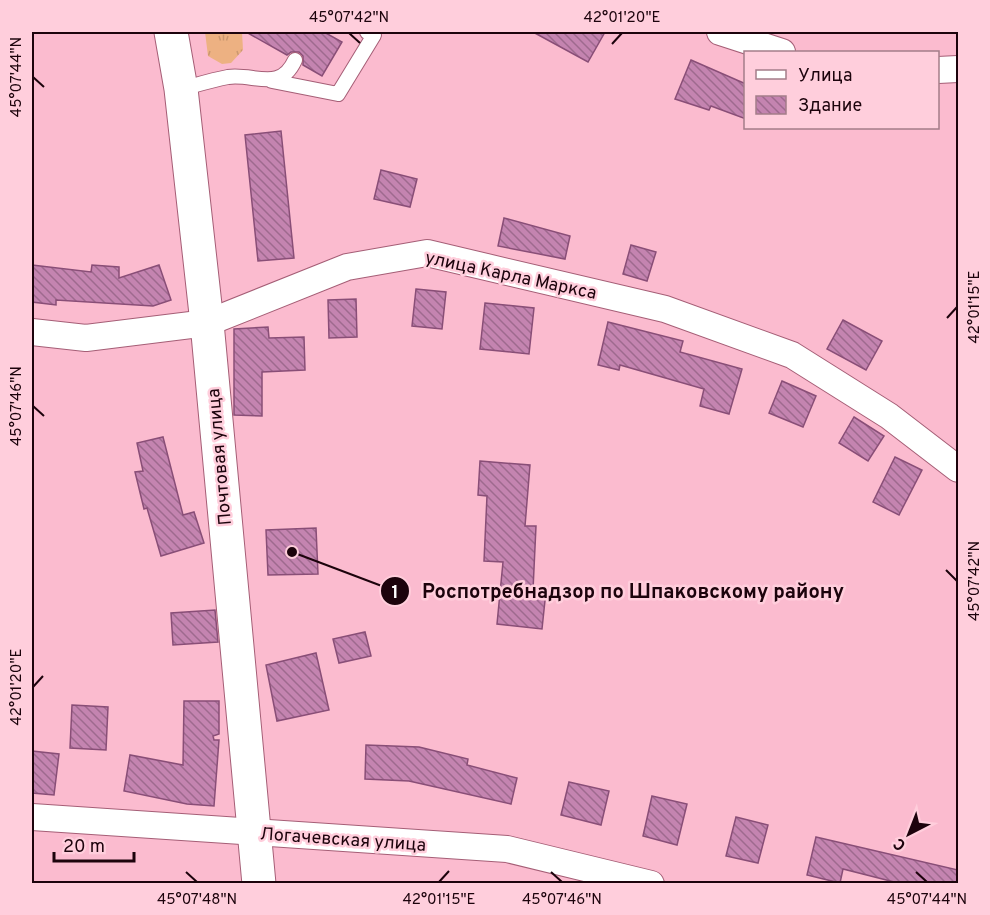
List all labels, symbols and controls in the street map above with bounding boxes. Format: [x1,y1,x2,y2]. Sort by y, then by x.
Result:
text: 45°07'42"N [309,9,389,28]
text: 42°01'20"E [584,9,660,28]
text: 45°07'44"N [8,37,27,117]
legend [744,51,939,129]
text: Улица [798,65,852,88]
text: Здание [798,95,862,118]
street label: улица Карла Маркса [423,247,599,306]
text: 42°01'15"E [966,270,985,344]
text: 45°07'46"N [8,366,27,446]
street label: Почтовая улица [203,388,238,526]
text: 45°07'42"N [966,541,985,621]
callout: Роспотребнадзор по Шпаковскому району [380,572,856,610]
text: Роспотребнадзор по Шпаковскому району [422,580,844,606]
text: 1 [391,582,399,605]
text: 42°01'20"E [8,649,27,725]
north arrow [879,804,939,864]
street label: Логачевская улица [259,823,427,858]
scale bar [54,825,134,863]
text: С [890,833,911,855]
text: 20 m [63,836,105,859]
text: 45°07'48"N [157,891,237,910]
text: 42°01'15"E [402,891,476,910]
text: 45°07'46"N [522,891,602,910]
text: 45°07'44"N [887,891,967,910]

